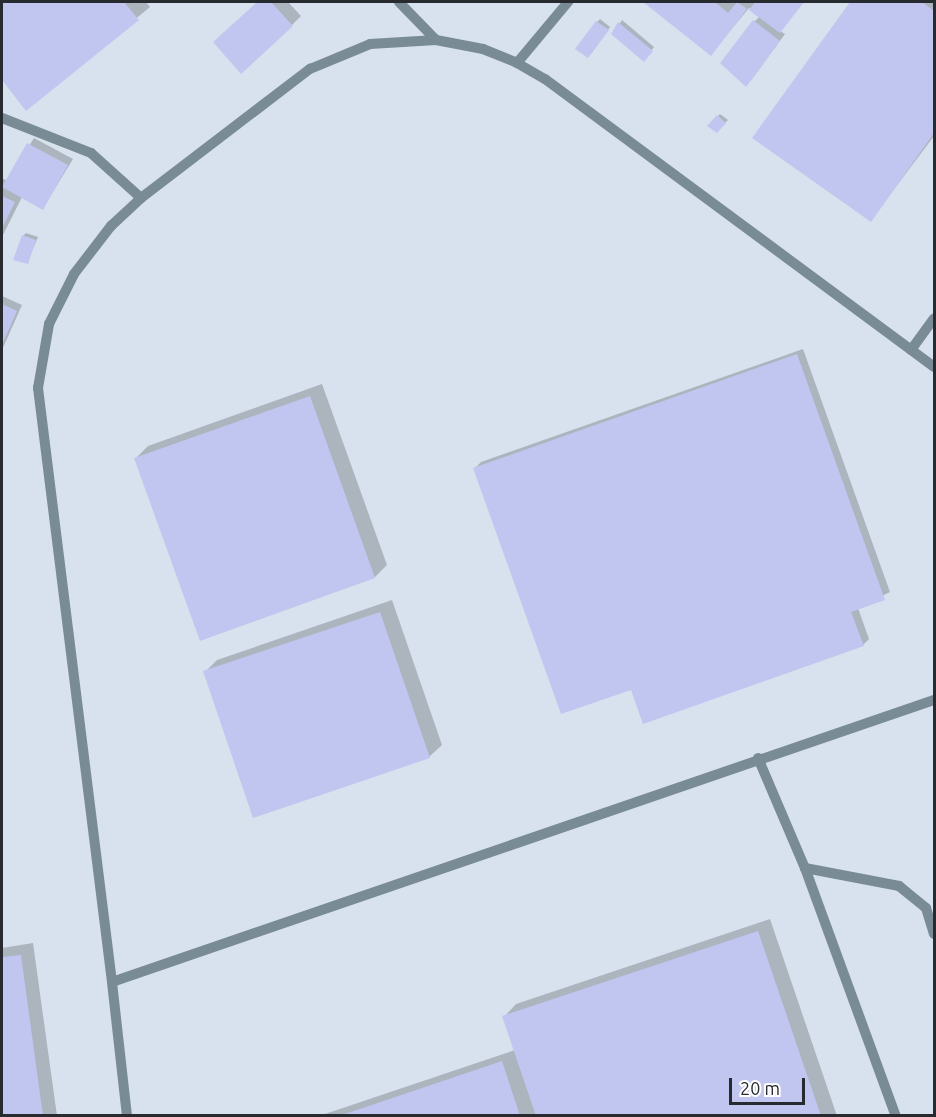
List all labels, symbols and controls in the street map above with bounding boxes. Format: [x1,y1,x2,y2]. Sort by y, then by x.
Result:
scale bar [732,1066,808,1104]
text: 20 m [740,1078,780,1098]

